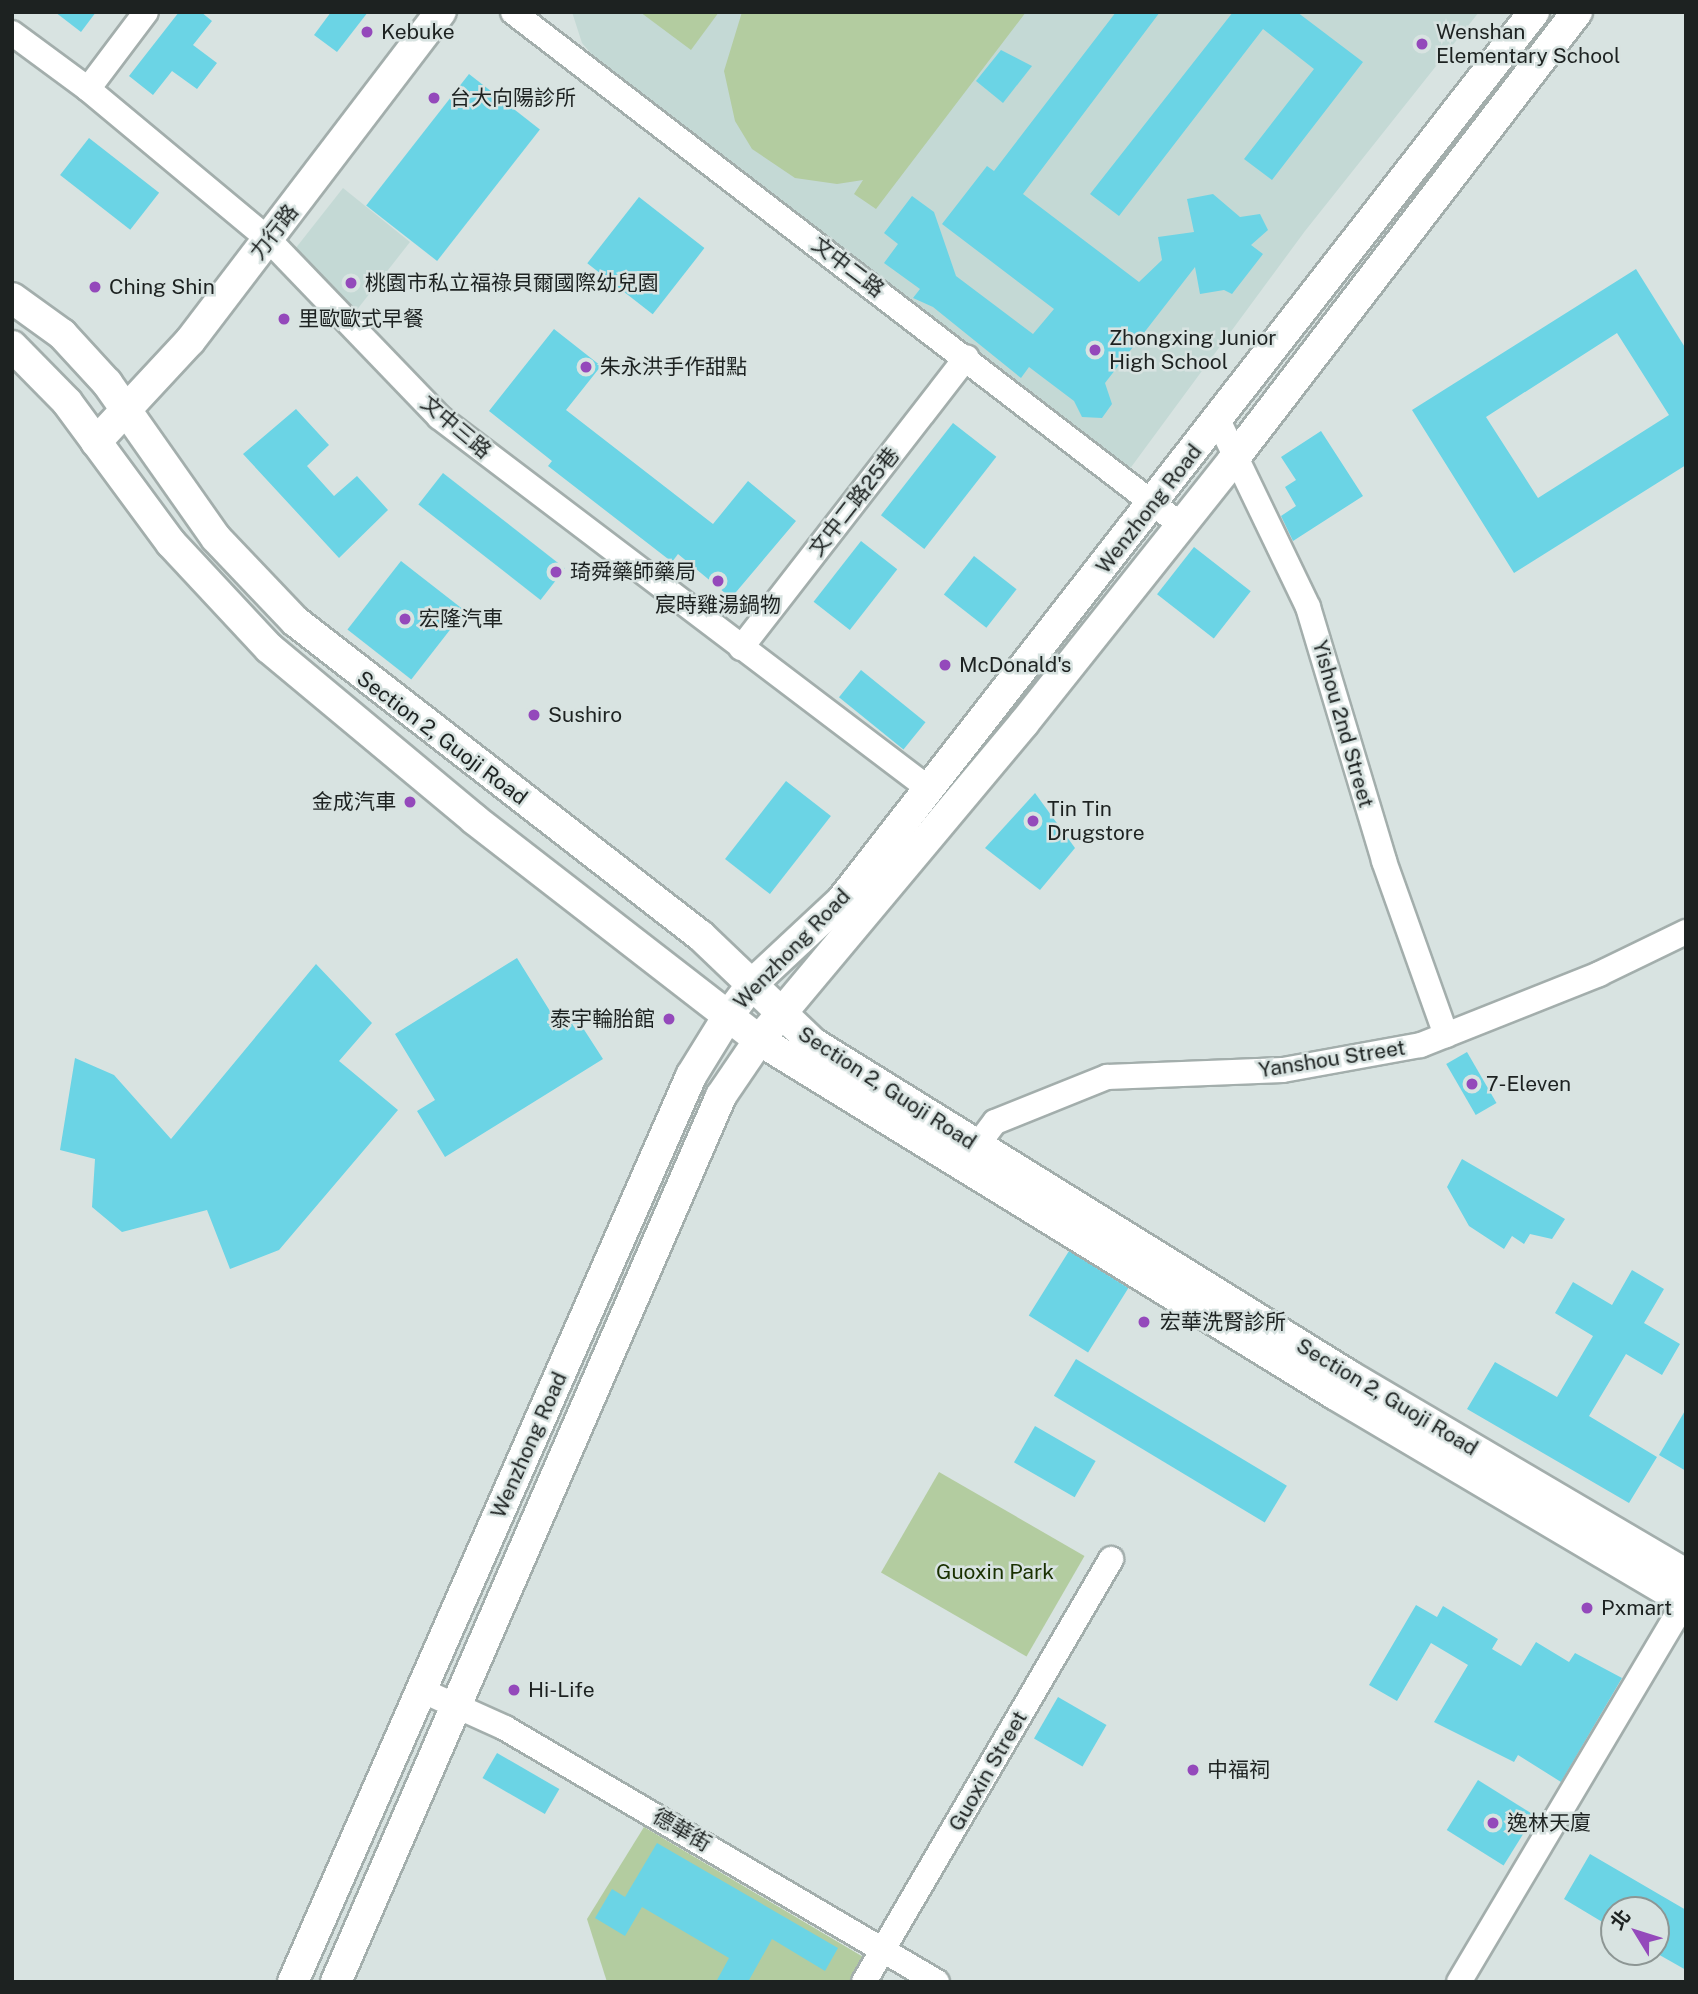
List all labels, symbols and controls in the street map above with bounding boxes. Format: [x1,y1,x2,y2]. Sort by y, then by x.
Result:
place label: Kebuke [381,19,455,45]
place label: Wenshan Elementary School [1436,19,1620,69]
marker: Kebuke [359,24,375,40]
marker: Wenshan Elementary School [1414,36,1430,52]
place label: 台大向陽診所 [450,85,576,111]
marker: 台大向陽診所 [424,88,444,108]
street label: 力行路 [245,199,303,265]
street label: 文中二路 [807,232,889,302]
place label: 桃園市私立福祿貝爾國際幼兒園 [365,270,659,296]
place label: Ching Shin [109,274,215,300]
marker: 桃園市私立福祿貝爾國際幼兒園 [343,275,359,291]
marker: Ching Shin [87,279,103,295]
place label: 里歐歐式早餐 [298,306,424,332]
marker: 里歐歐式早餐 [276,311,292,327]
place label: Zhongxing Junior High School [1109,325,1277,375]
marker: Zhongxing Junior High School [1087,342,1103,358]
place label: 朱永洪手作甜點 [600,354,747,380]
marker: 朱永洪手作甜點 [578,359,594,375]
street label: 文中三路 [416,390,496,464]
street label: Wenzhong Road [1091,439,1207,579]
street label: 文中二路25巷 [804,443,904,561]
place label: 琦舜藥師藥局 [570,559,696,585]
marker: 琦舜藥師藥局 [548,564,564,580]
marker: 宸時雞湯鍋物 [710,573,726,589]
place label: 宸時雞湯鍋物 [655,592,781,618]
place label: 宏隆汽車 [419,606,503,632]
marker: 宏隆汽車 [397,611,413,627]
street label: Yishou 2nd Street [1307,637,1379,811]
place label: McDonald's [959,652,1071,678]
marker: McDonald's [937,657,953,673]
street label: Section 2, Guoji Road [352,666,532,810]
place label: Sushiro [548,702,622,728]
marker: Sushiro [526,707,542,723]
place label: 金成汽車 [312,789,396,815]
marker: 金成汽車 [402,794,418,810]
place label: Tin Tin Drugstore [1047,796,1145,846]
marker: Tin Tin Drugstore [1025,813,1041,829]
street label: Wenzhong Road [728,884,856,1014]
place label: 泰宇輪胎館 [550,1006,655,1032]
marker: 泰宇輪胎館 [661,1011,677,1027]
street label: Section 2, Guoji Road [793,1021,981,1155]
street label: Yanshou Street [1257,1035,1407,1083]
place label: 7-Eleven [1486,1071,1571,1097]
marker: 7-Eleven [1464,1076,1480,1092]
place label: 宏華洗腎診所 [1160,1309,1286,1335]
marker: 宏華洗腎診所 [1134,1312,1154,1332]
street label: Section 2, Guoji Road [1292,1333,1482,1461]
street label: Wenzhong Road [486,1368,572,1522]
park label: Guoxin Park [936,1559,1054,1585]
place label: Pxmart [1601,1595,1672,1621]
marker: Pxmart [1579,1600,1595,1616]
place label: Hi-Life [528,1677,595,1703]
marker: Hi-Life [506,1682,522,1698]
street label: Guoxin Street [943,1706,1033,1836]
place label: 中福祠 [1207,1757,1270,1783]
marker: 中福祠 [1185,1762,1201,1778]
street label: 德華街 [648,1803,716,1857]
place label: 逸林天廈 [1507,1810,1591,1836]
marker: 逸林天廈 [1485,1815,1501,1831]
north arrow [1600,1896,1670,1966]
text: 北 [1606,1905,1635,1934]

